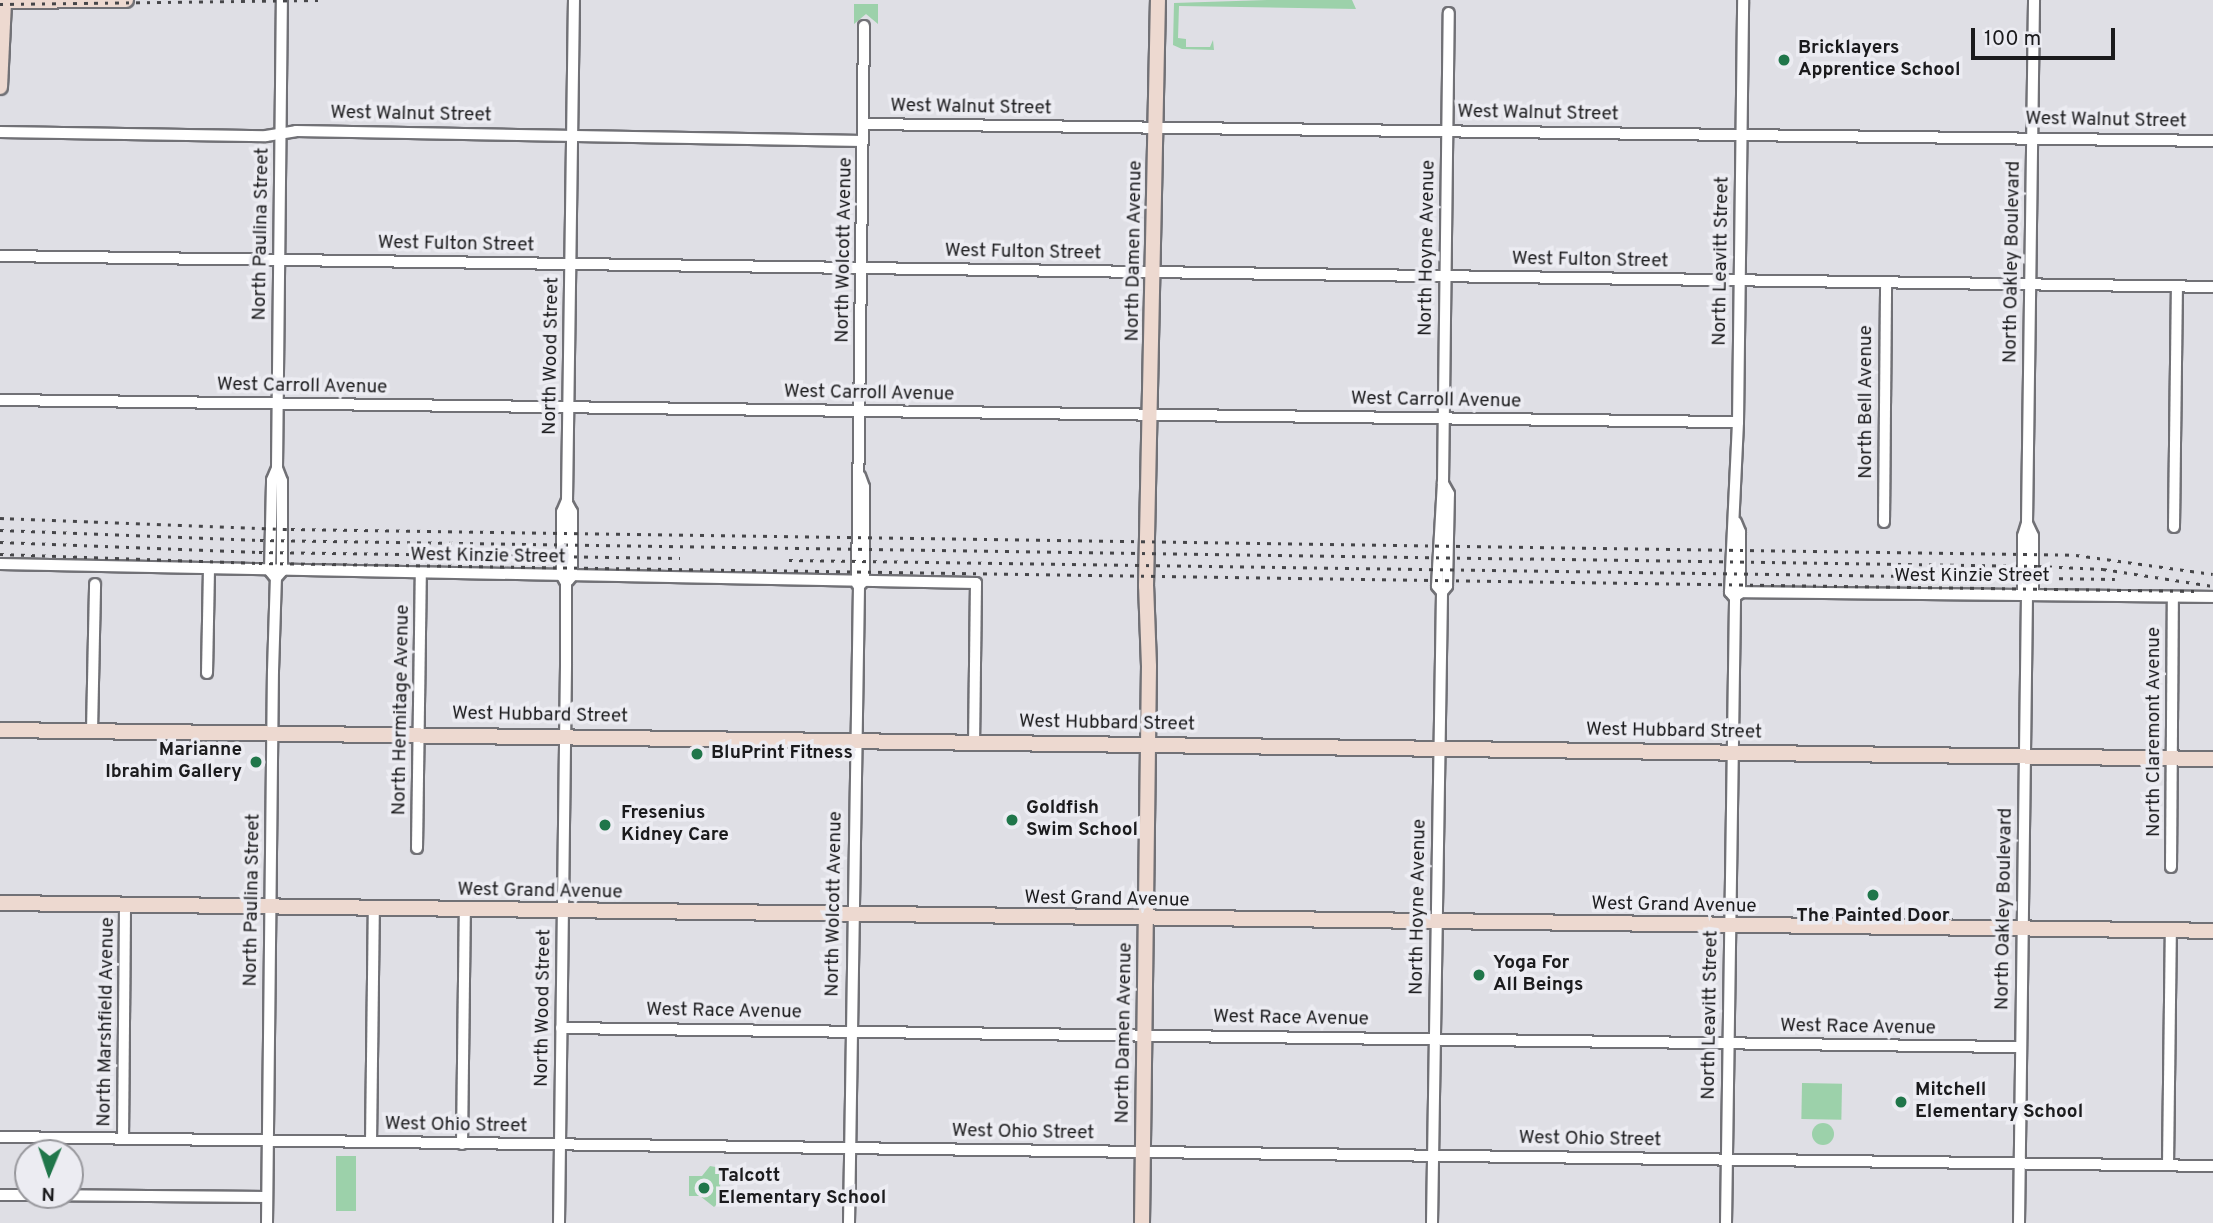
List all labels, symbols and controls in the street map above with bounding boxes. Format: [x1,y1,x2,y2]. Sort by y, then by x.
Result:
scale bar [1975,14,2118,58]
text: 100 m [1984,26,2041,53]
place label: Bricklayers Apprentice School [1798,38,1960,82]
marker: Bricklayers Apprentice School [1776,52,1792,68]
street label: West Walnut Street [890,95,1052,121]
street label: West Walnut Street [1457,101,1619,127]
street label: West Walnut Street [330,102,492,128]
street label: West Walnut Street [2025,108,2187,134]
street label: North Paulina Street [249,147,275,321]
street label: North Wolcott Avenue [832,156,858,344]
street label: North Hoyne Avenue [1415,159,1441,337]
street label: North Damen Avenue [1122,160,1148,342]
street label: North Oakley Boulevard [2000,161,2026,363]
street label: North Leavitt Street [1709,176,1735,346]
street label: West Fulton Street [377,232,535,258]
street label: West Fulton Street [944,240,1102,266]
street label: West Fulton Street [1511,248,1669,274]
street label: North Wood Street [539,277,565,435]
street label: North Bell Avenue [1856,325,1878,479]
street label: West Carroll Avenue [216,374,388,400]
street label: West Carroll Avenue [783,381,955,407]
street label: West Carroll Avenue [1350,388,1522,414]
street label: West Kinzie Street [410,544,566,570]
street label: West Kinzie Street [1894,566,2050,588]
street label: North Hermitage Avenue [389,604,415,816]
street label: North Claremont Avenue [2144,627,2166,837]
street label: West Hubbard Street [452,703,628,729]
street label: West Hubbard Street [1019,711,1195,737]
street label: West Hubbard Street [1586,719,1762,745]
place label: Marianne Ibrahim Gallery [105,740,242,784]
place label: BluPrint Fitness [711,743,853,765]
marker: BluPrint Fitness [689,746,705,762]
marker: Marianne Ibrahim Gallery [248,754,264,770]
place label: Goldfish Swim School [1026,798,1138,842]
place label: Fresenius Kidney Care [621,803,729,847]
street label: North Oakley Boulevard [1992,808,2018,1010]
street label: North Wolcott Avenue [822,810,848,998]
marker: Goldfish Swim School [1004,812,1020,828]
street label: North Paulina Street [240,813,266,987]
marker: Fresenius Kidney Care [595,815,615,835]
street label: North Hoyne Avenue [1406,818,1432,996]
street label: West Grand Avenue [457,879,623,905]
street label: West Grand Avenue [1024,887,1190,913]
marker: The Painted Door [1865,887,1881,903]
street label: West Grand Avenue [1591,893,1757,919]
place label: The Painted Door [1796,906,1950,928]
street label: North Marshfield Avenue [94,917,120,1127]
street label: North Wood Street [531,929,557,1087]
street label: North Leavitt Street [1698,930,1724,1100]
street label: North Damen Avenue [1112,942,1138,1124]
place label: Yoga For All Beings [1493,953,1583,997]
marker: Yoga For All Beings [1471,967,1487,983]
street label: West Race Avenue [646,999,802,1025]
street label: West Race Avenue [1213,1006,1369,1032]
street label: West Race Avenue [1780,1015,1936,1041]
place label: Mitchell Elementary School [1915,1080,2083,1124]
marker: Mitchell Elementary School [1893,1094,1909,1110]
street label: West Ohio Street [384,1113,528,1139]
street label: West Ohio Street [951,1120,1095,1146]
street label: West Ohio Street [1518,1127,1662,1153]
north arrow [14,1139,84,1209]
place label: Talcott Elementary School [718,1166,886,1210]
marker: Talcott Elementary School [696,1180,712,1196]
text: N [41,1181,56,1205]

